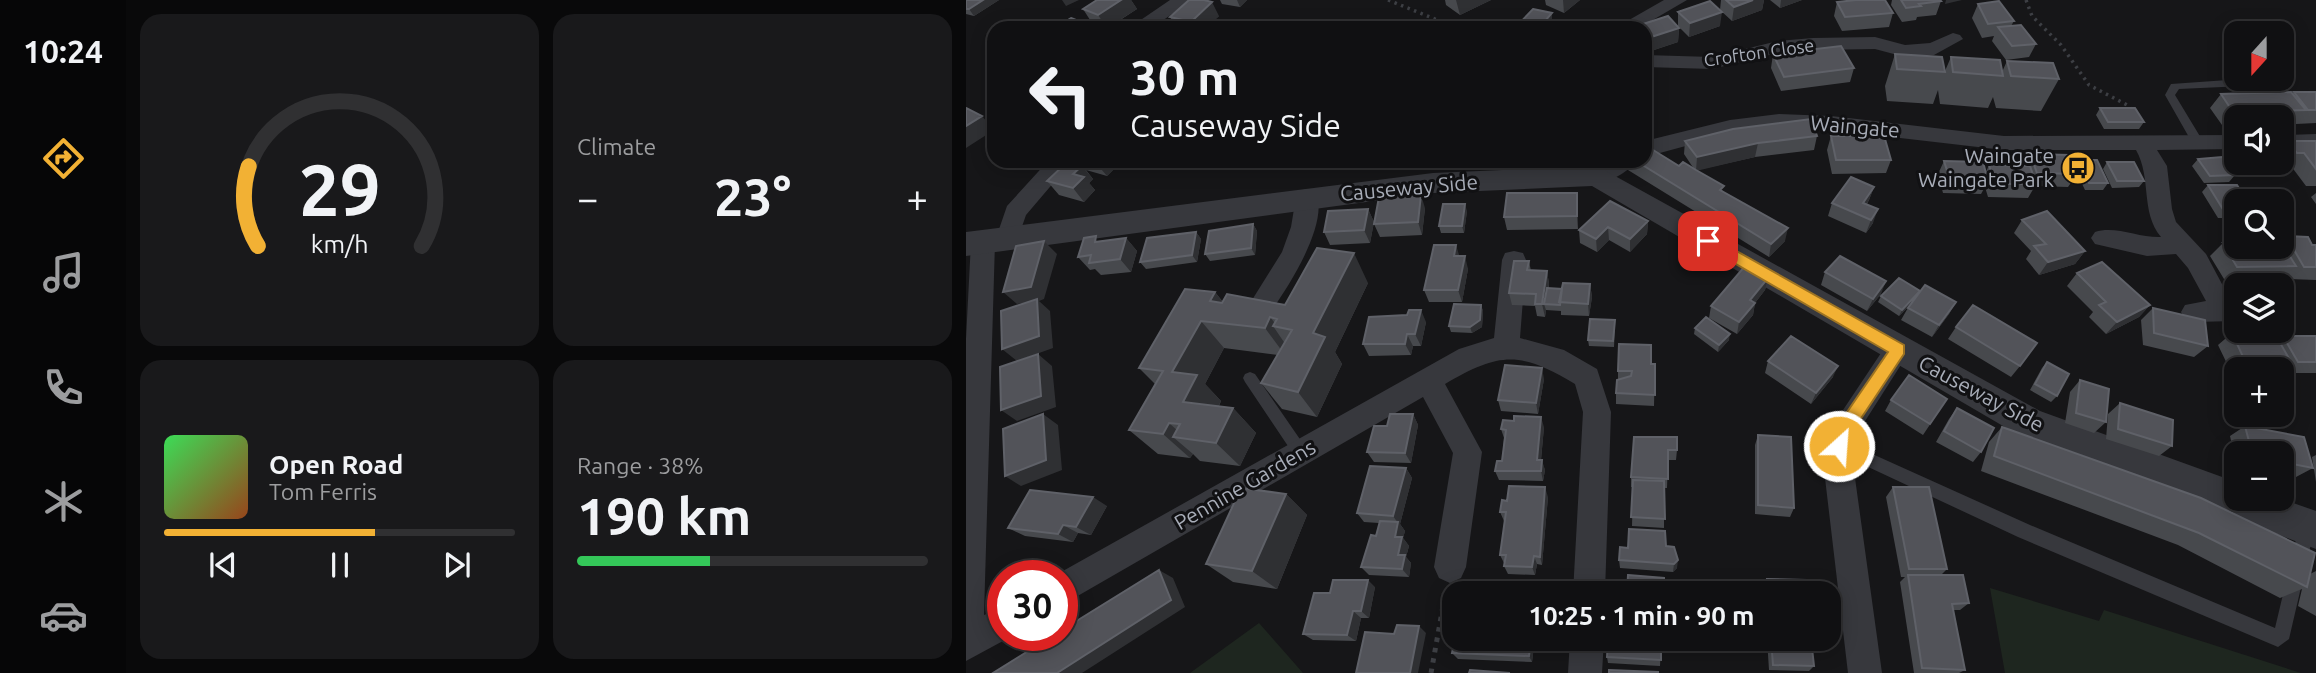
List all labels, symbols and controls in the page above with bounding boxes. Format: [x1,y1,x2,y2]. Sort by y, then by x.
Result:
north arrow [2224,21,2294,91]
map controls [2224,21,2294,511]
text: 10:24 [23,33,103,69]
street label: Crofton Close [1702,34,1815,70]
icon: left [1015,49,1106,140]
text: 30 m [1130,49,1239,104]
button: sound [2224,105,2294,175]
text: Causeway Side [1130,107,1341,143]
street label: Waingate [1809,110,1901,142]
icon: directions [39,134,88,183]
text: Climate [577,134,656,159]
place label: Waingate Waingate Park [1918,143,2054,191]
text: 29 [298,148,381,230]
bus stop icon: Waingate Waingate Park [2059,149,2097,187]
text: 23° [714,168,791,226]
street label: Causeway Side [1339,169,1479,205]
text: − [577,177,598,219]
text: + [907,177,928,219]
button: search [2224,189,2294,259]
pin [1678,211,1738,271]
icon: arrive [1689,222,1727,260]
text: km/h [311,230,368,258]
icon: music [39,248,88,297]
button: layers [2224,273,2294,343]
street label: Causeway Side [1915,350,2048,436]
button: + [2224,357,2294,427]
icon: phone [39,363,88,412]
position arrow [1802,409,1876,483]
street label: Pennine Gardens [1170,434,1319,534]
button: − [2224,441,2294,511]
text: Open Road [269,450,403,479]
text: Range · 38% [577,453,704,478]
icon: climate [39,477,88,526]
text: Tom Ferris [269,479,377,504]
text: 190 km [577,487,751,545]
icon: previous [204,546,242,584]
icon: pause [321,546,359,584]
icon: next [438,546,476,584]
speed limit sign: 30 [987,560,1078,651]
icon: car [39,591,88,640]
text: 10:25 · 1 min · 90 m [1528,601,1755,630]

